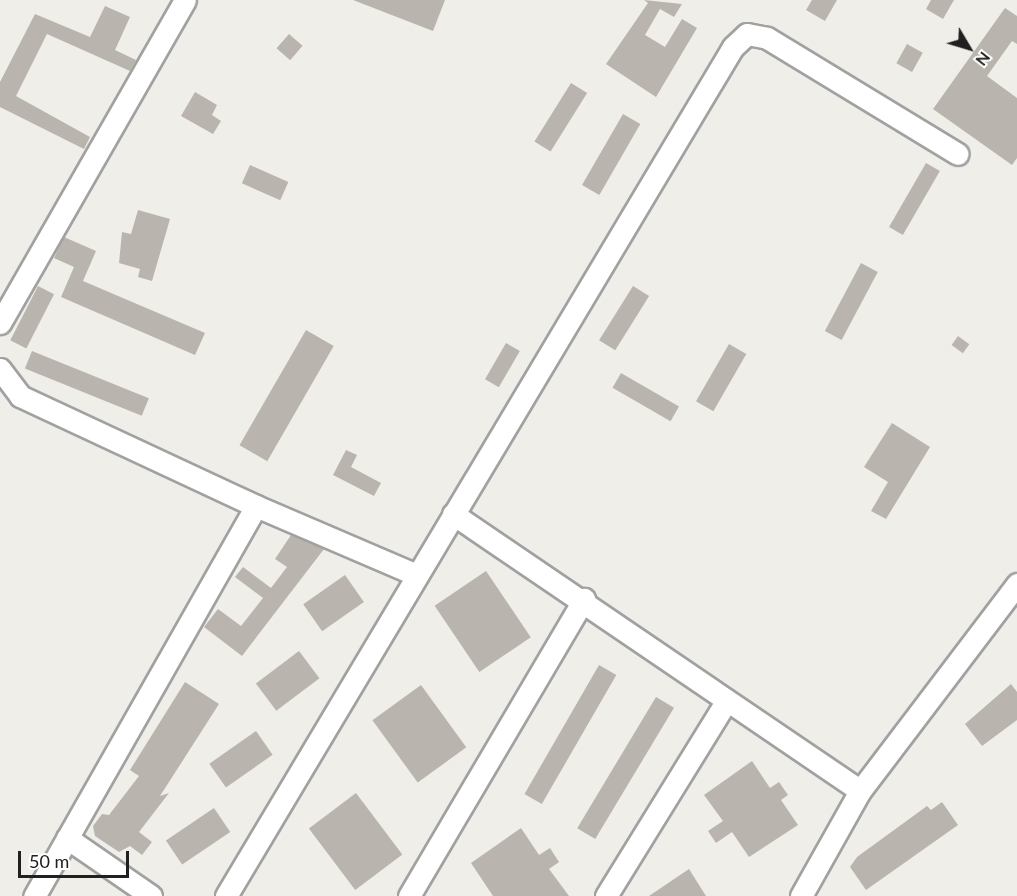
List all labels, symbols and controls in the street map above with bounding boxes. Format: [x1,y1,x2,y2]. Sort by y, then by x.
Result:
north arrow [939,18,999,78]
text: N [972,49,995,70]
scale bar [21,839,132,877]
text: 50 m [29,850,69,872]

